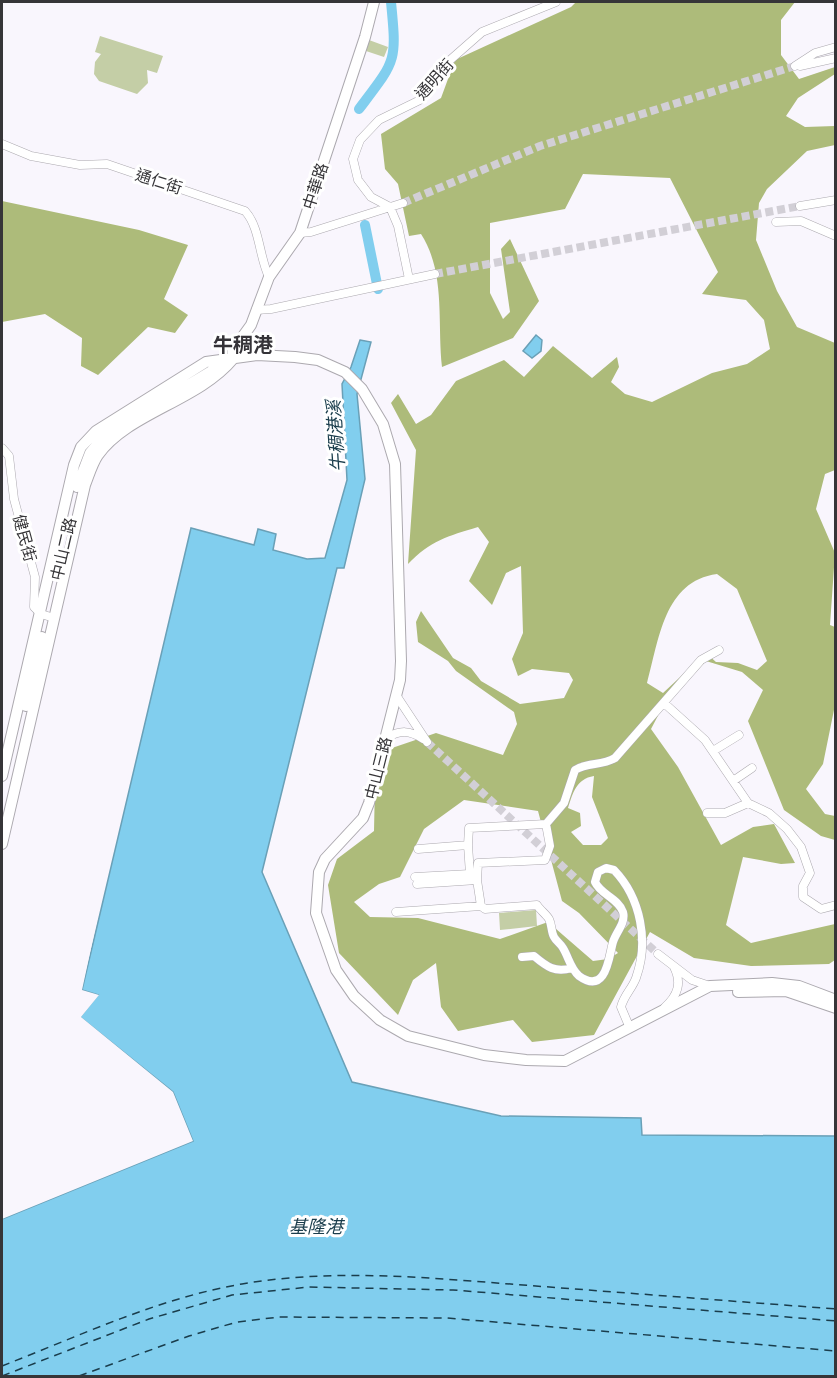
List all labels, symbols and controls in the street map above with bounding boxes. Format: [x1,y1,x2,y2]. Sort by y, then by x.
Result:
street label: 通明街 [412,56,457,103]
street label: 中華路 [300,161,331,212]
street label: 通仁街 [133,166,184,197]
district label: 牛稠港 [213,334,273,356]
water label: 牛稠港溪 [323,396,348,473]
street label: 健民街 [10,513,39,564]
street label: 中山二路 [48,516,79,582]
street label: 中山三路 [362,735,394,801]
water label: 基隆港 [289,1217,346,1237]

